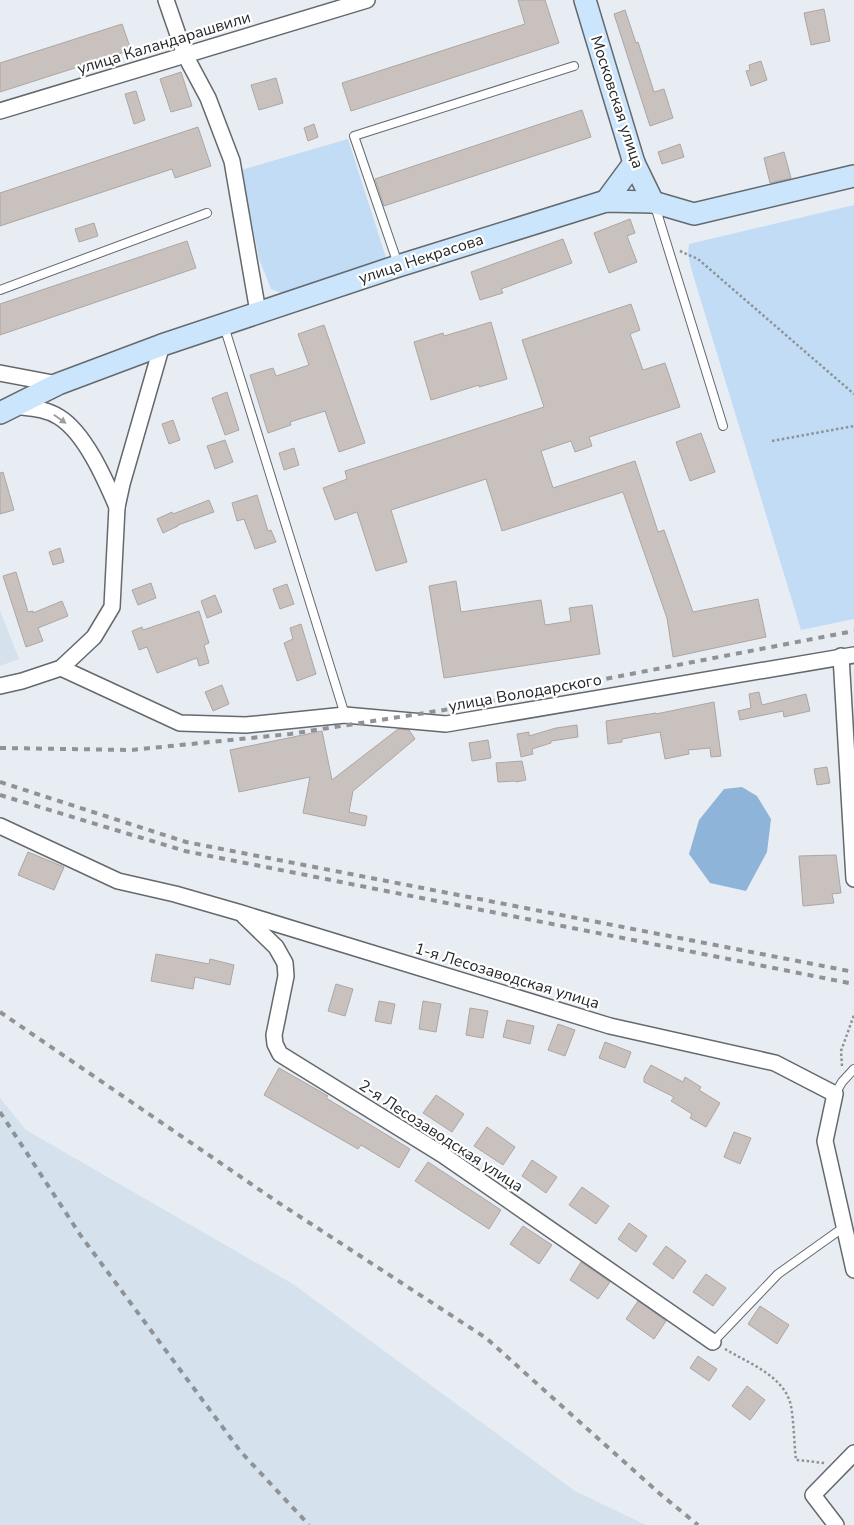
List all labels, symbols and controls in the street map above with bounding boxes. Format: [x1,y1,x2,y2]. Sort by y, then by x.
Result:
street label: улица Каландарашвили [75,6,253,80]
street label: Московская улица [585,33,649,171]
street label: улица Некрасова [356,228,486,290]
one-way arrow [53,414,67,424]
street label: улица Володарского [447,669,603,717]
street label: 1-я Лесозаводская улица [412,937,602,1015]
street label: 2-я Лесозаводская улица [354,1074,528,1198]

